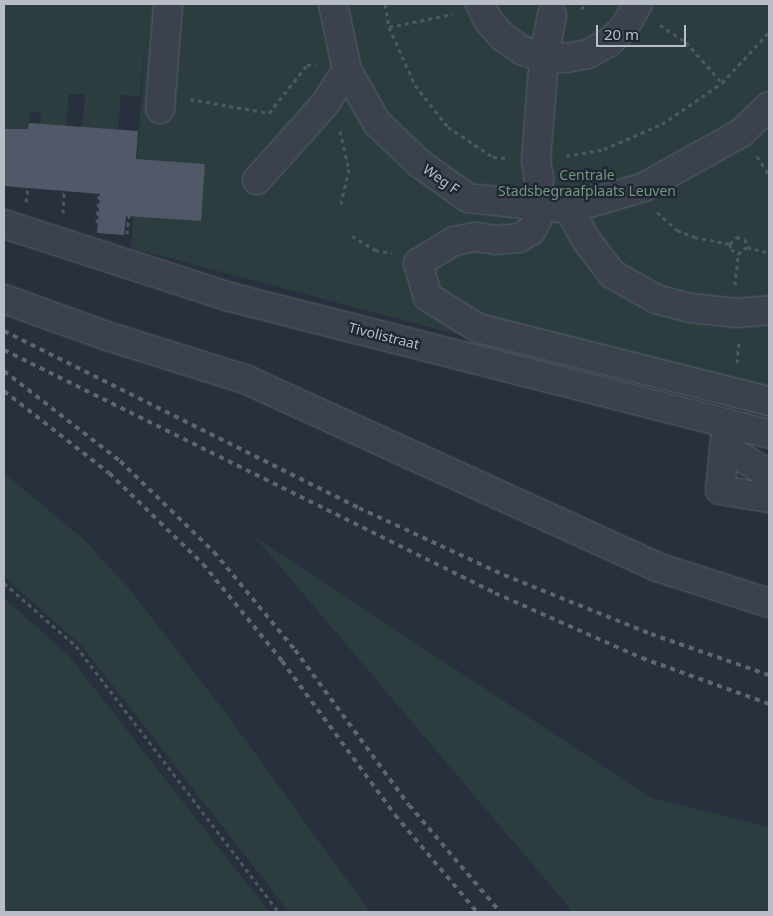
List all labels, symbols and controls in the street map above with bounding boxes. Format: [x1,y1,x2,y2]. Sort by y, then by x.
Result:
scale bar [598,15,688,47]
text: 20 m [604,24,639,44]
street label: Weg F [420,161,462,197]
park label: Centrale Stadsbegraafplaats Leuven [498,167,676,200]
street label: Tivolistraat [347,319,421,353]

